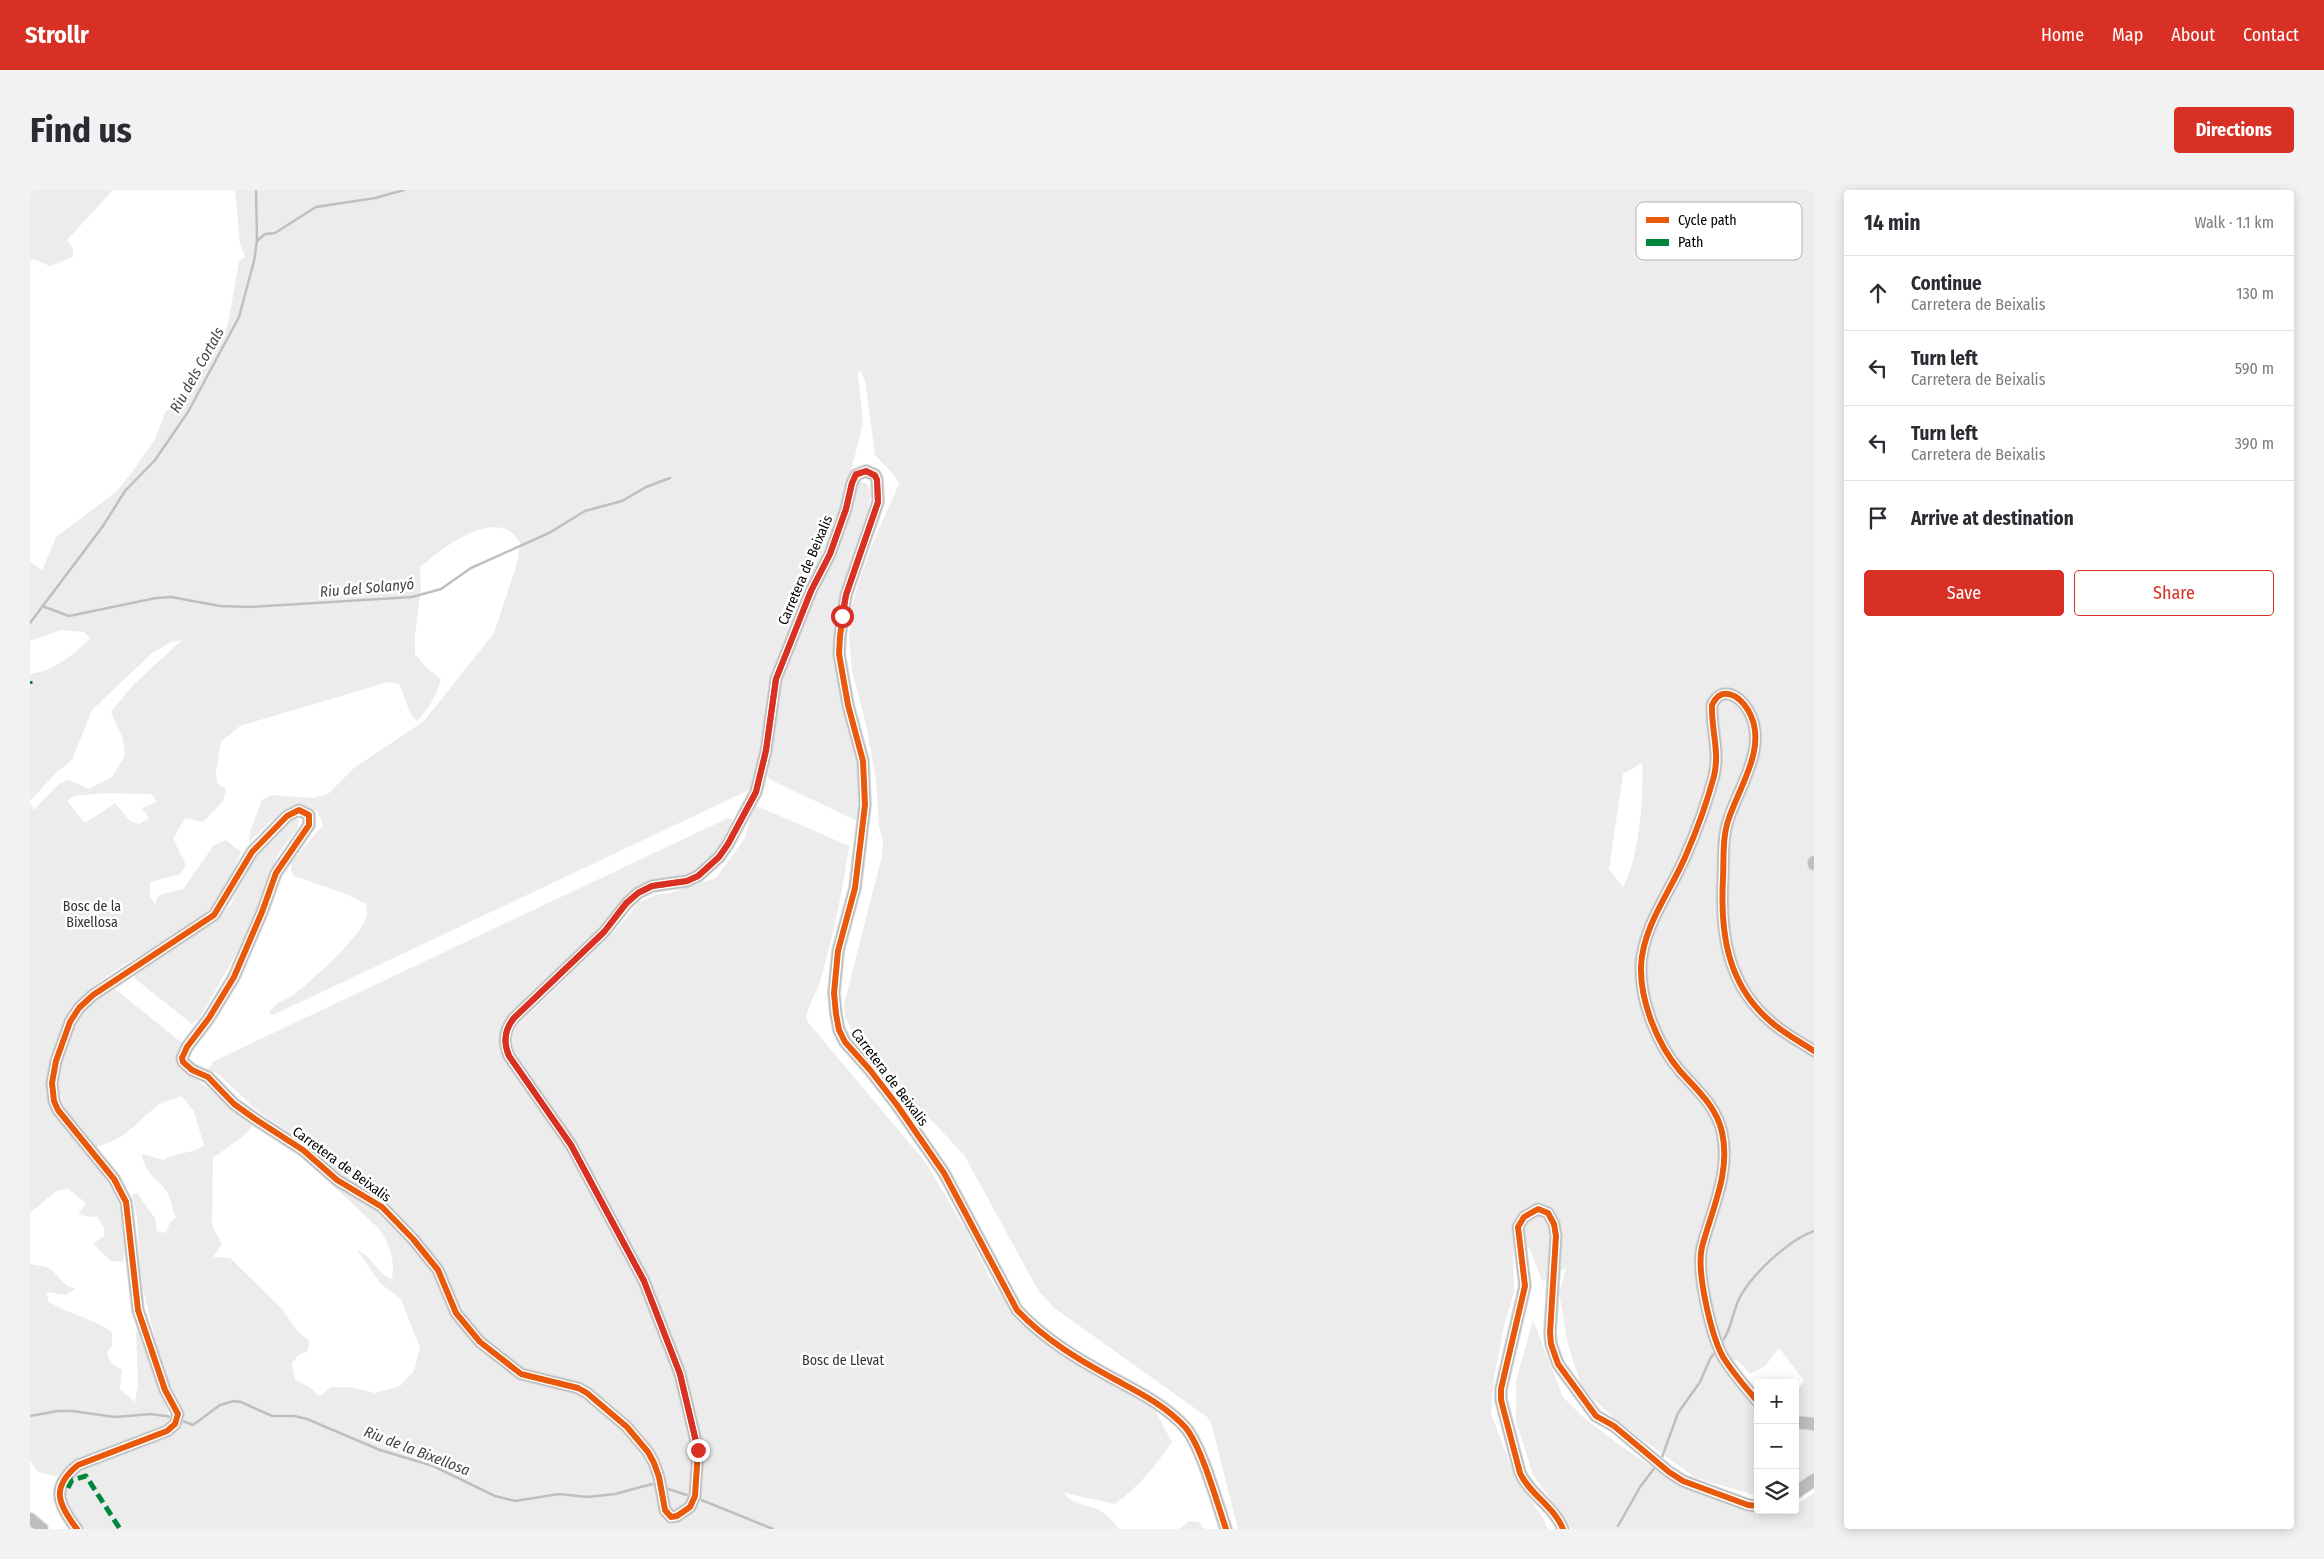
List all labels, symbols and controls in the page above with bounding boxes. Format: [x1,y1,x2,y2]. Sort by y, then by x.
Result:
text: Strollr [25,21,89,49]
text: Home [2041,24,2084,46]
text: Map [2112,24,2143,46]
text: About [2171,24,2215,46]
text: Contact [2243,24,2299,46]
button: Directions [2174,107,2294,153]
text: Find us [30,109,132,151]
legend [1636,202,1802,260]
text: 14 min [1864,210,1921,236]
text: Cycle path [1678,212,1737,229]
text: Walk · 1.1 km [2194,213,2274,232]
text: Path [1678,234,1703,251]
text: Continue [1911,272,1982,295]
icon: ahead [1864,279,1892,307]
text: 130 m [2236,284,2274,303]
text: Carretera de Beixalis [1911,295,2045,314]
water label: Riu dels Cortals [166,324,228,416]
text: Turn left [1911,347,1978,370]
icon: left [1864,354,1892,382]
text: 590 m [2235,359,2274,378]
text: Carretera de Beixalis [1911,370,2045,389]
text: Turn left [1911,422,1978,445]
icon: left [1864,429,1892,457]
text: 390 m [2235,434,2274,453]
text: Carretera de Beixalis [1911,445,2045,464]
icon: arrive [1864,504,1892,532]
text: Arrive at destination [1911,507,2074,530]
street label: Carretera de Beixalis [775,513,836,628]
button: Save [1864,570,2064,616]
button: Share [2074,570,2274,616]
water label: Riu del Solanyó [319,575,415,601]
route start [831,605,854,628]
park label: Bosc de la Bixellosa [63,898,121,931]
street label: Carretera de Beixalis [847,1025,932,1129]
street label: Carretera de Beixalis [289,1123,394,1206]
park label: Bosc de Llevat [802,1352,884,1369]
map controls [1754,1379,1799,1514]
button: + [1754,1379,1799,1424]
water label: Riu de la Bixellosa [361,1423,473,1480]
button: − [1754,1424,1799,1469]
route end [687,1439,710,1462]
button: layers [1754,1469,1799,1514]

